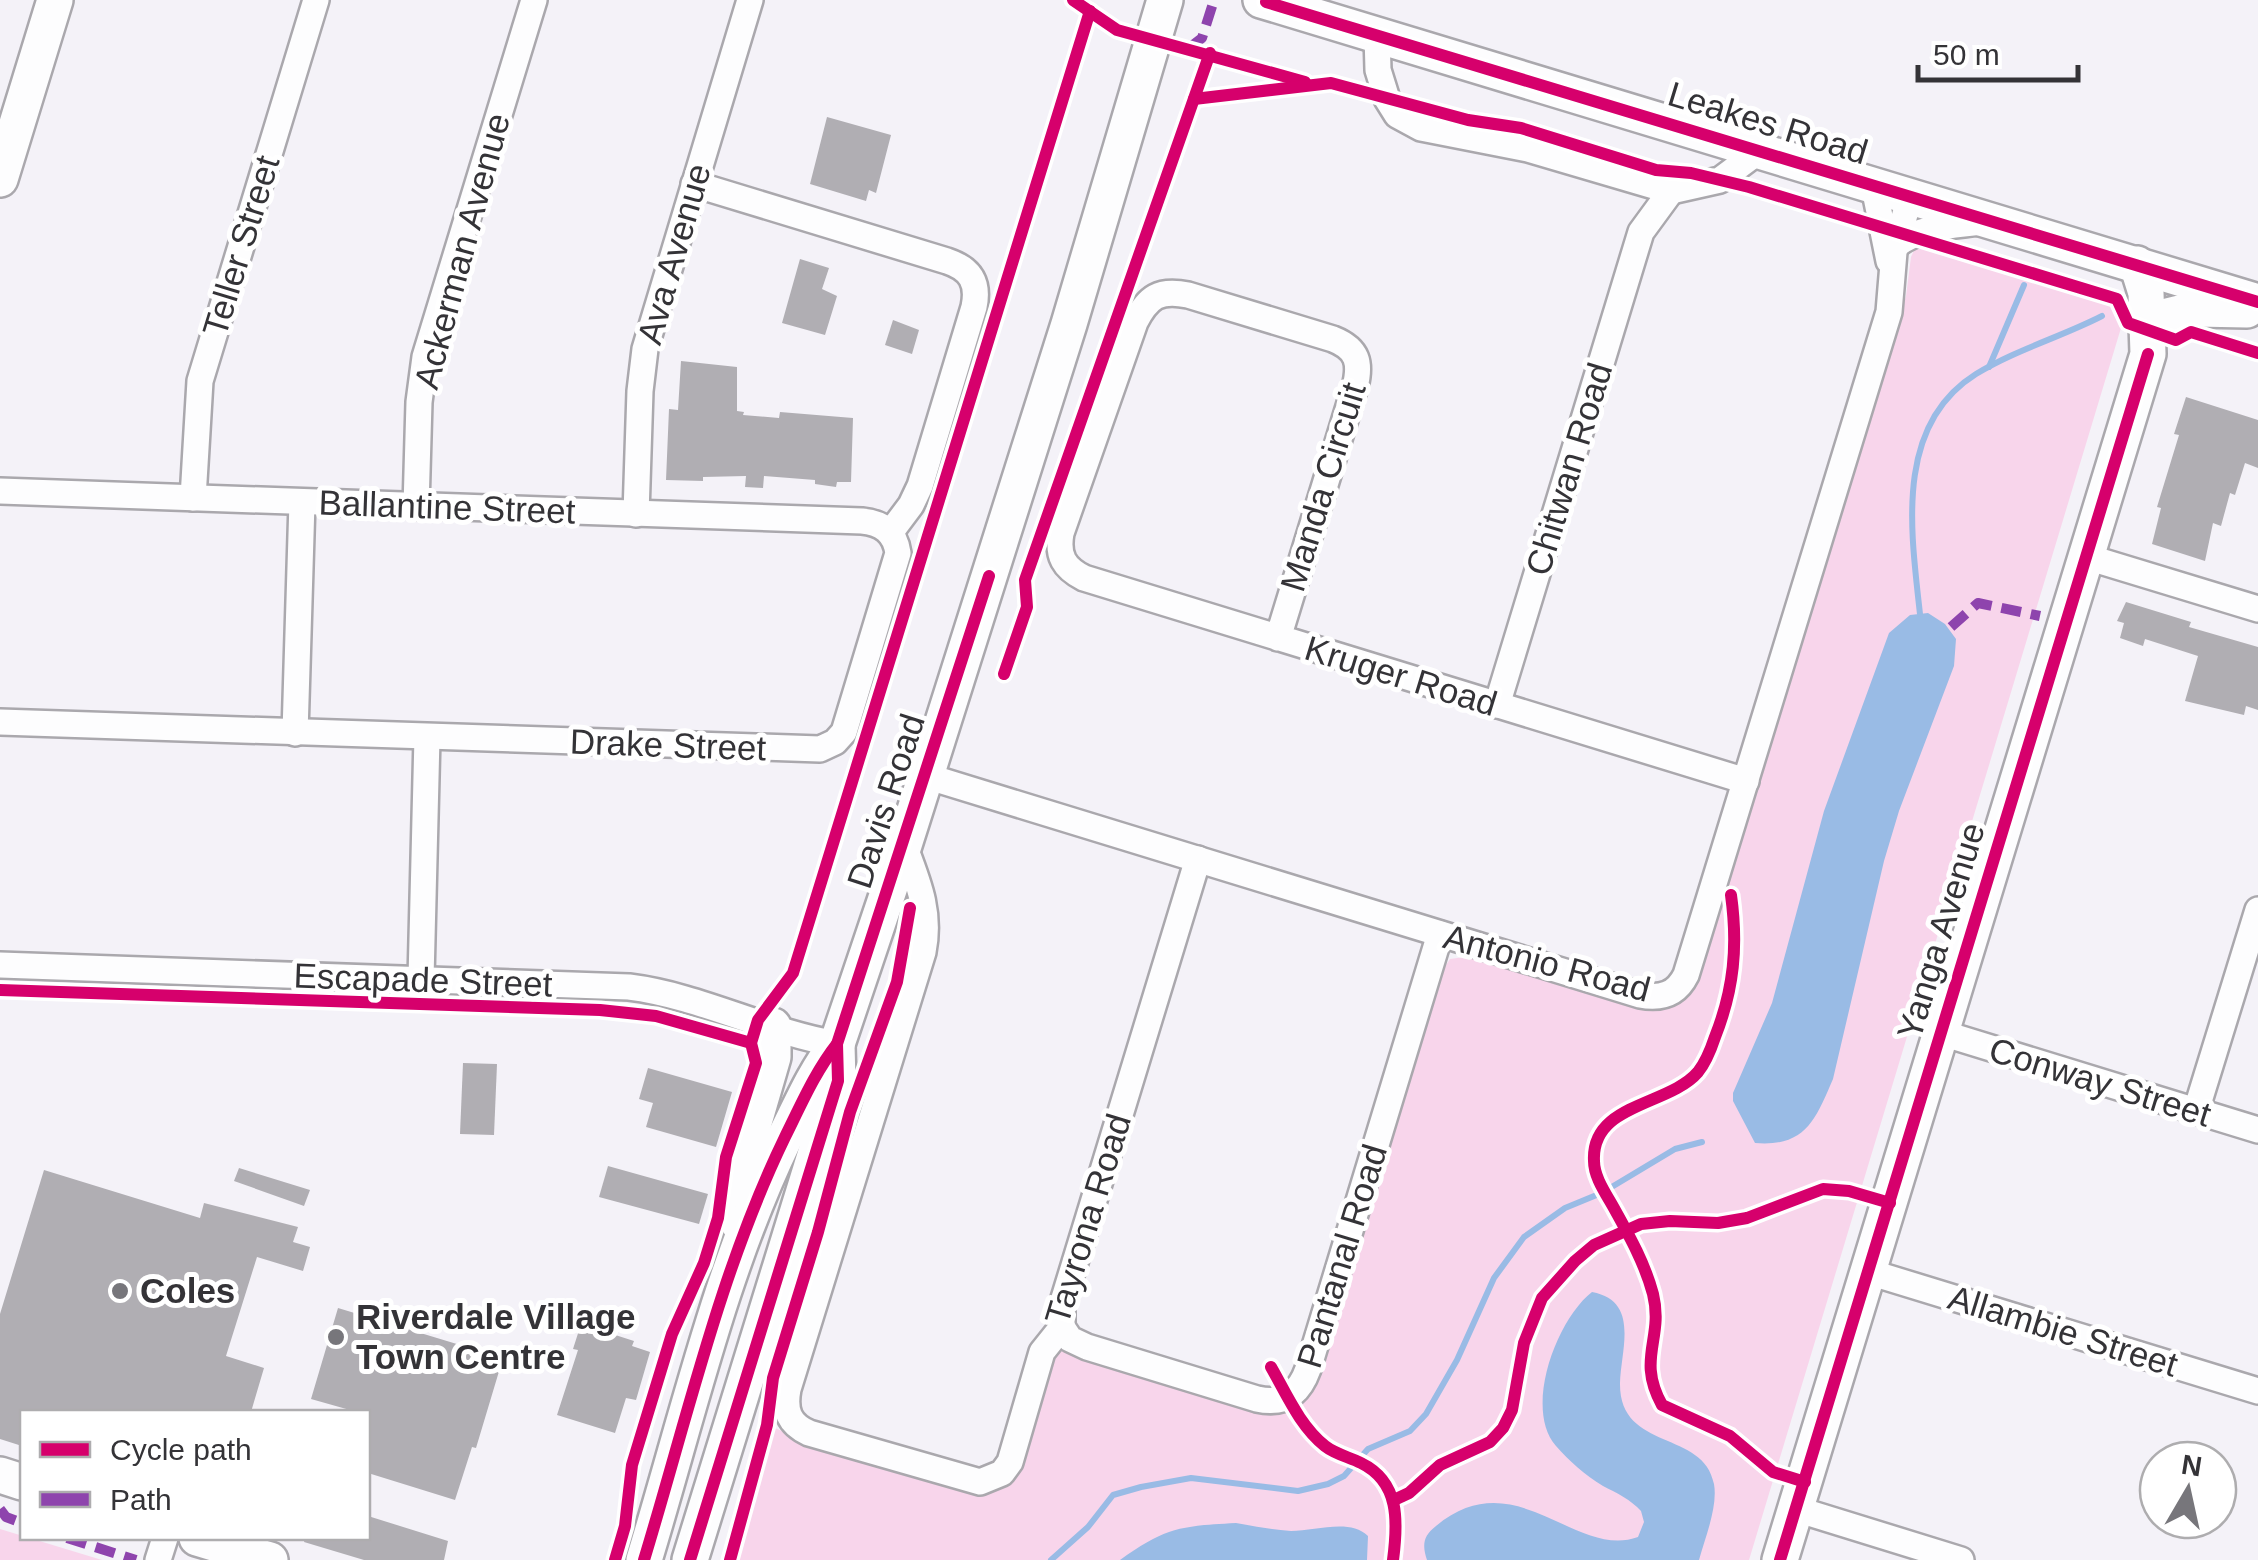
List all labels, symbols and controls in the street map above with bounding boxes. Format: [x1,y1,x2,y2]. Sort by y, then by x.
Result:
scale bar [1918,20,2078,82]
text: 50 m [1933,38,2000,71]
street label: Leakes Road [1664,74,1872,171]
street label: Ackerman Avenue [406,109,517,393]
street label: Teller Street [195,151,287,341]
street label: Ava Avenue [629,159,718,348]
street label: Chitwan Road [1518,358,1619,580]
street label: Manda Circuit [1272,378,1373,596]
street label: Ballantine Street [318,483,576,530]
street label: Kruger Road [1301,628,1502,723]
street label: Davis Road [839,709,932,893]
street label: Drake Street [569,722,767,767]
street label: Yanga Avenue [1889,818,1992,1044]
street label: Antonio Road [1440,916,1655,1009]
street label: Escapade Street [293,955,553,1004]
street label: Conway Street [1985,1029,2216,1134]
street label: Tayrona Road [1037,1109,1138,1329]
street label: Pantanal Road [1289,1139,1394,1372]
place label: Coles [140,1271,235,1310]
street label: Allambie Street [1944,1277,2183,1384]
marker: Coles [109,1280,131,1302]
place label: Riverdale Village Town Centre [356,1297,636,1376]
marker: Riverdale Village Town Centre [325,1326,347,1348]
legend [20,1410,370,1540]
text: Cycle path [110,1433,252,1466]
north arrow [2138,1440,2238,1540]
text: N [2179,1449,2204,1483]
text: Path [110,1483,172,1516]

